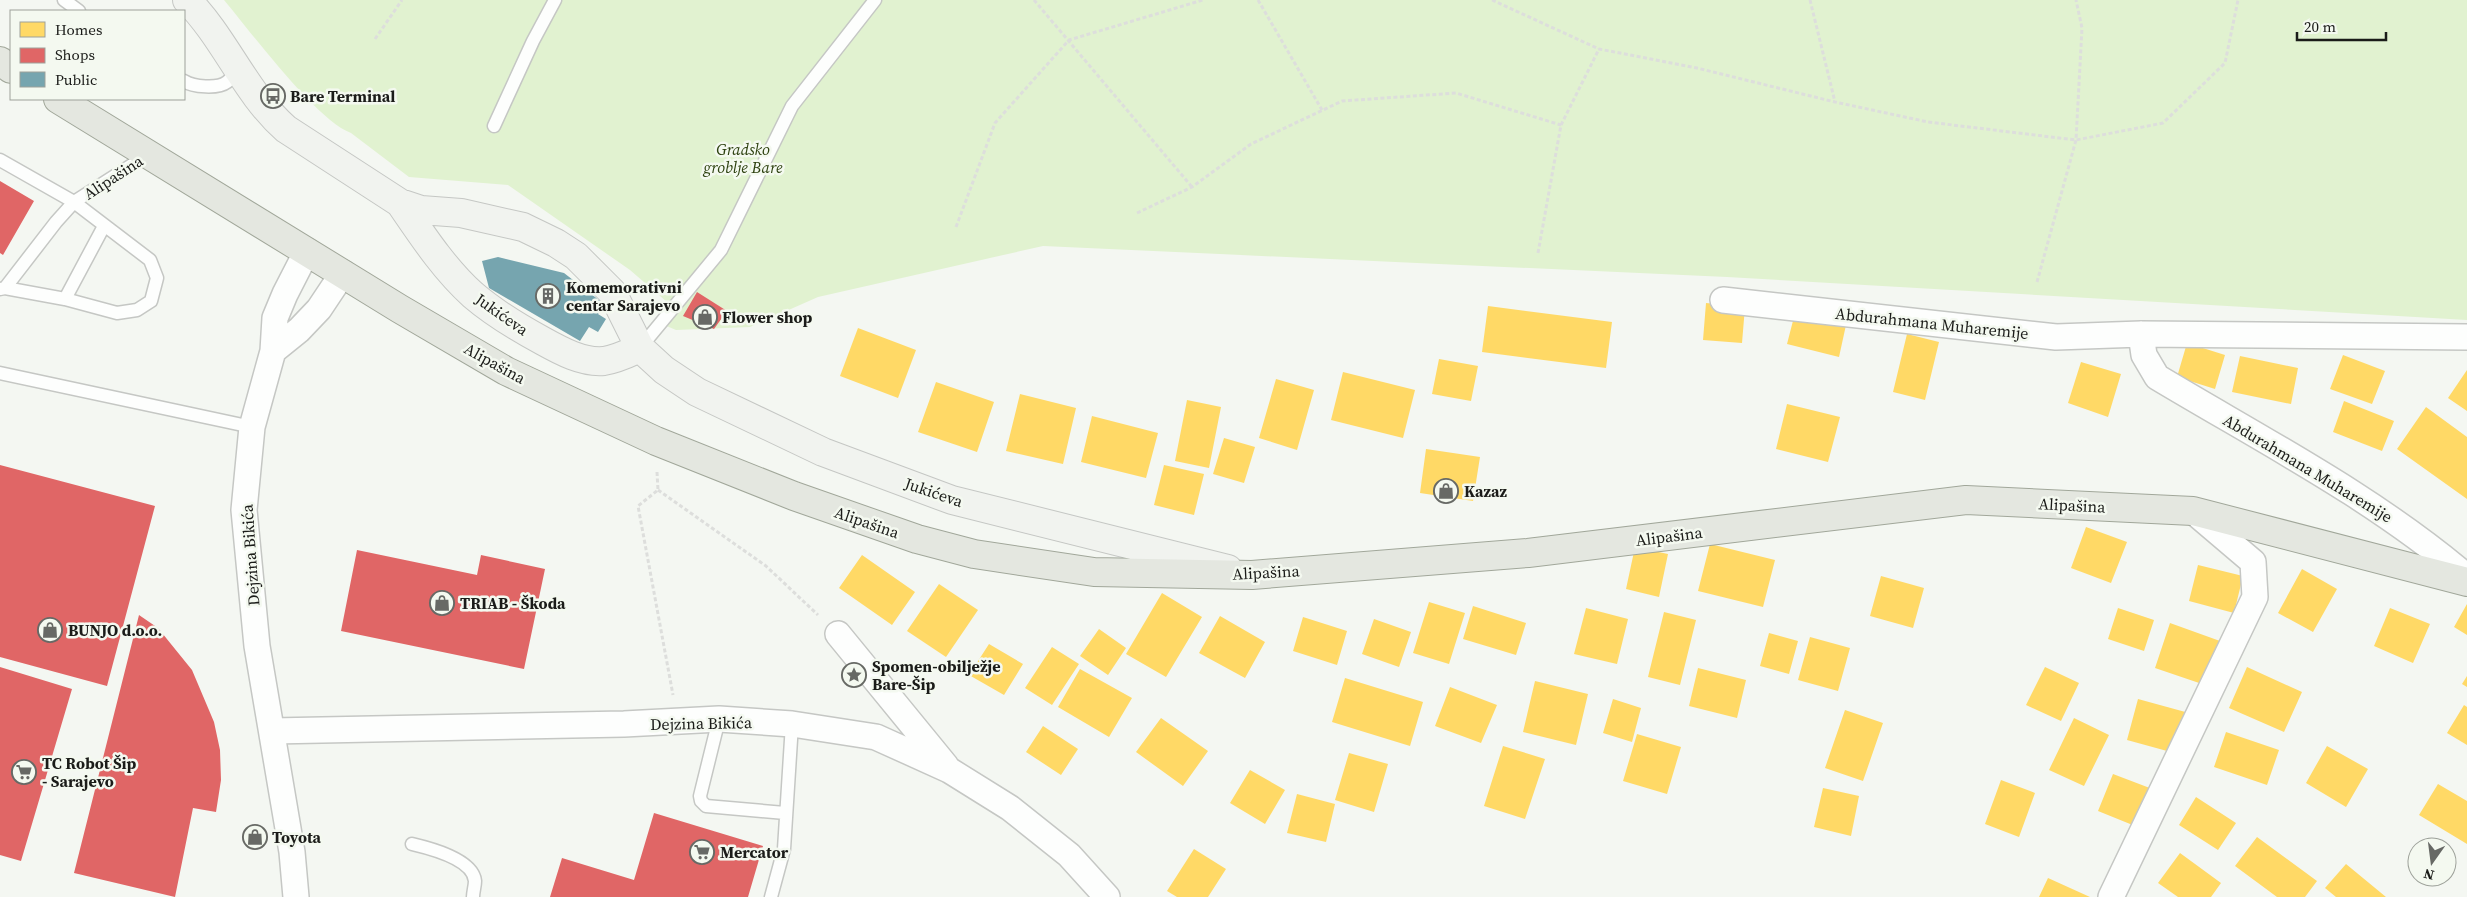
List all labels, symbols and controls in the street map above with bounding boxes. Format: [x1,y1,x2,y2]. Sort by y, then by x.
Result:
legend [10,10,185,100]
scale bar [2297,10,2386,42]
text: 20 m [2304,16,2336,37]
text: Homes [55,19,102,40]
text: Shops [55,44,95,65]
text: Public [55,69,97,90]
bus stop icon: Bare Terminal [260,83,286,109]
place label: Bare Terminal [290,85,395,107]
park label: Gradsko groblje Bare [703,138,783,178]
street label: Alipašina [79,149,148,204]
place label: Komemorativni centar Sarajevo [566,276,682,316]
building icon: Komemorativni centar Sarajevo [535,283,561,309]
street label: Jukićeva [470,287,534,341]
street label: Abdurahmana Muharemije [1834,302,2030,344]
shop icon: Flower shop [692,304,718,330]
place label: Flower shop [722,306,812,328]
street label: Alipašina [460,337,530,389]
street label: Abdurahmana Muharemije [2219,409,2397,527]
street label: Jukićeva [901,471,967,512]
shop icon: Kazaz [1433,478,1459,504]
place label: Kazaz [1464,480,1507,502]
street label: Alipašina [2038,492,2107,518]
street label: Alipašina [832,501,903,544]
street label: Dejzina Bikića [235,503,265,607]
street label: Alipašina [1634,521,1704,551]
street label: Alipašina [1232,559,1301,585]
shop icon: TRIAB - Škoda [429,590,455,616]
place label: TRIAB - Škoda [460,592,566,614]
shop icon: BUNJO d.o.o. [37,617,63,643]
place label: BUNJO d.o.o. [68,619,162,641]
place label: Spomen-obilježje Bare-Šip [872,655,1001,695]
place icon: Spomen-obilježje Bare-Šip [841,662,867,688]
street label: Dejzina Bikića [650,711,753,735]
place label: TC Robot Šip - Sarajevo [42,752,137,792]
supermarket icon: TC Robot Šip - Sarajevo [11,759,37,785]
shop icon: Toyota [242,824,268,850]
place label: Toyota [272,826,322,848]
north arrow [2407,837,2457,887]
supermarket icon: Mercator [689,839,715,865]
place label: Mercator [720,841,789,863]
text: N [2421,864,2436,886]

